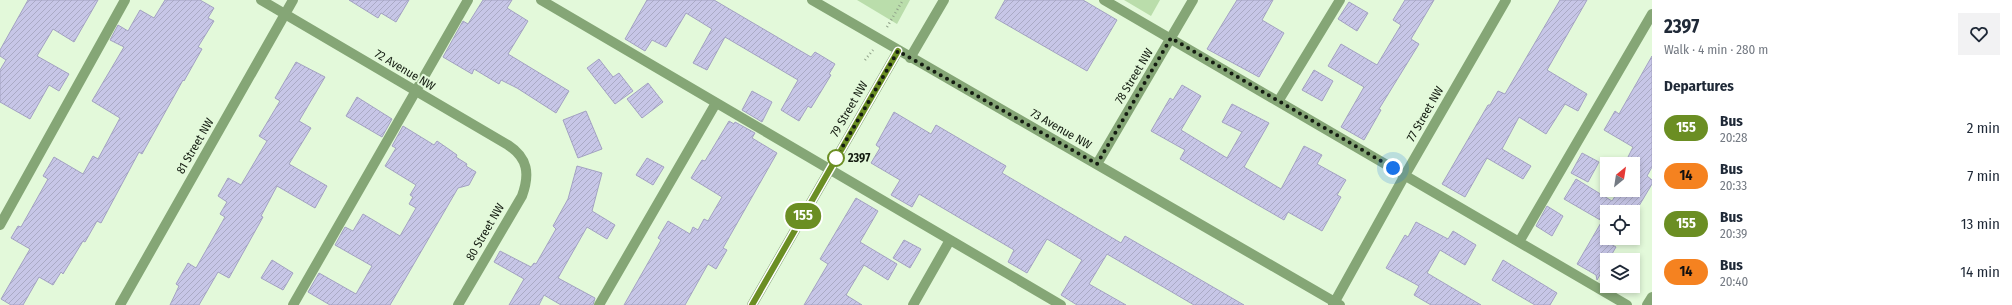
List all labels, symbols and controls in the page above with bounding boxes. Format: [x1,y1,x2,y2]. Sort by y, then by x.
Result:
button: heart [1958,13,2000,55]
text: 2397 [1664,15,1699,38]
text: Walk · 4 min · 280 m [1664,42,1768,57]
street label: 72 Avenue NW [372,46,438,94]
street label: 78 Street NW [1112,46,1156,106]
text: Departures [1664,77,1734,95]
street label: 79 Street NW [827,79,871,139]
street label: 77 Street NW [1404,84,1446,144]
street label: 73 Avenue NW [1028,106,1094,152]
text: Bus [1720,112,1743,130]
street label: 81 Street NW [173,116,217,176]
text: 155 [1676,119,1696,136]
text: 2 min [1967,119,2000,137]
text: 20:28 [1720,130,1748,145]
marker: 2397 [827,149,845,167]
place label: 2397 [847,151,870,165]
north arrow [1600,157,1640,197]
map controls [1600,157,1640,293]
your location [1383,158,1403,178]
text: Bus [1720,160,1743,178]
text: 14 [1679,167,1693,184]
text: 7 min [1967,167,2000,185]
text: 20:33 [1720,178,1747,193]
street label: 80 Street NW [463,201,507,263]
line badge: 155 [780,203,826,229]
button: locate [1600,205,1640,245]
text: 155 [793,207,813,224]
text: Bus [1720,208,1743,226]
text: 155 [1676,215,1696,232]
text: 13 min [1961,215,2000,233]
text: 20:39 [1720,226,1747,241]
button: layers [1600,253,1640,293]
text: Bus [1720,256,1743,274]
text: 14 [1679,263,1693,280]
text: 14 min [1960,263,2000,281]
text: 20:40 [1720,274,1748,289]

